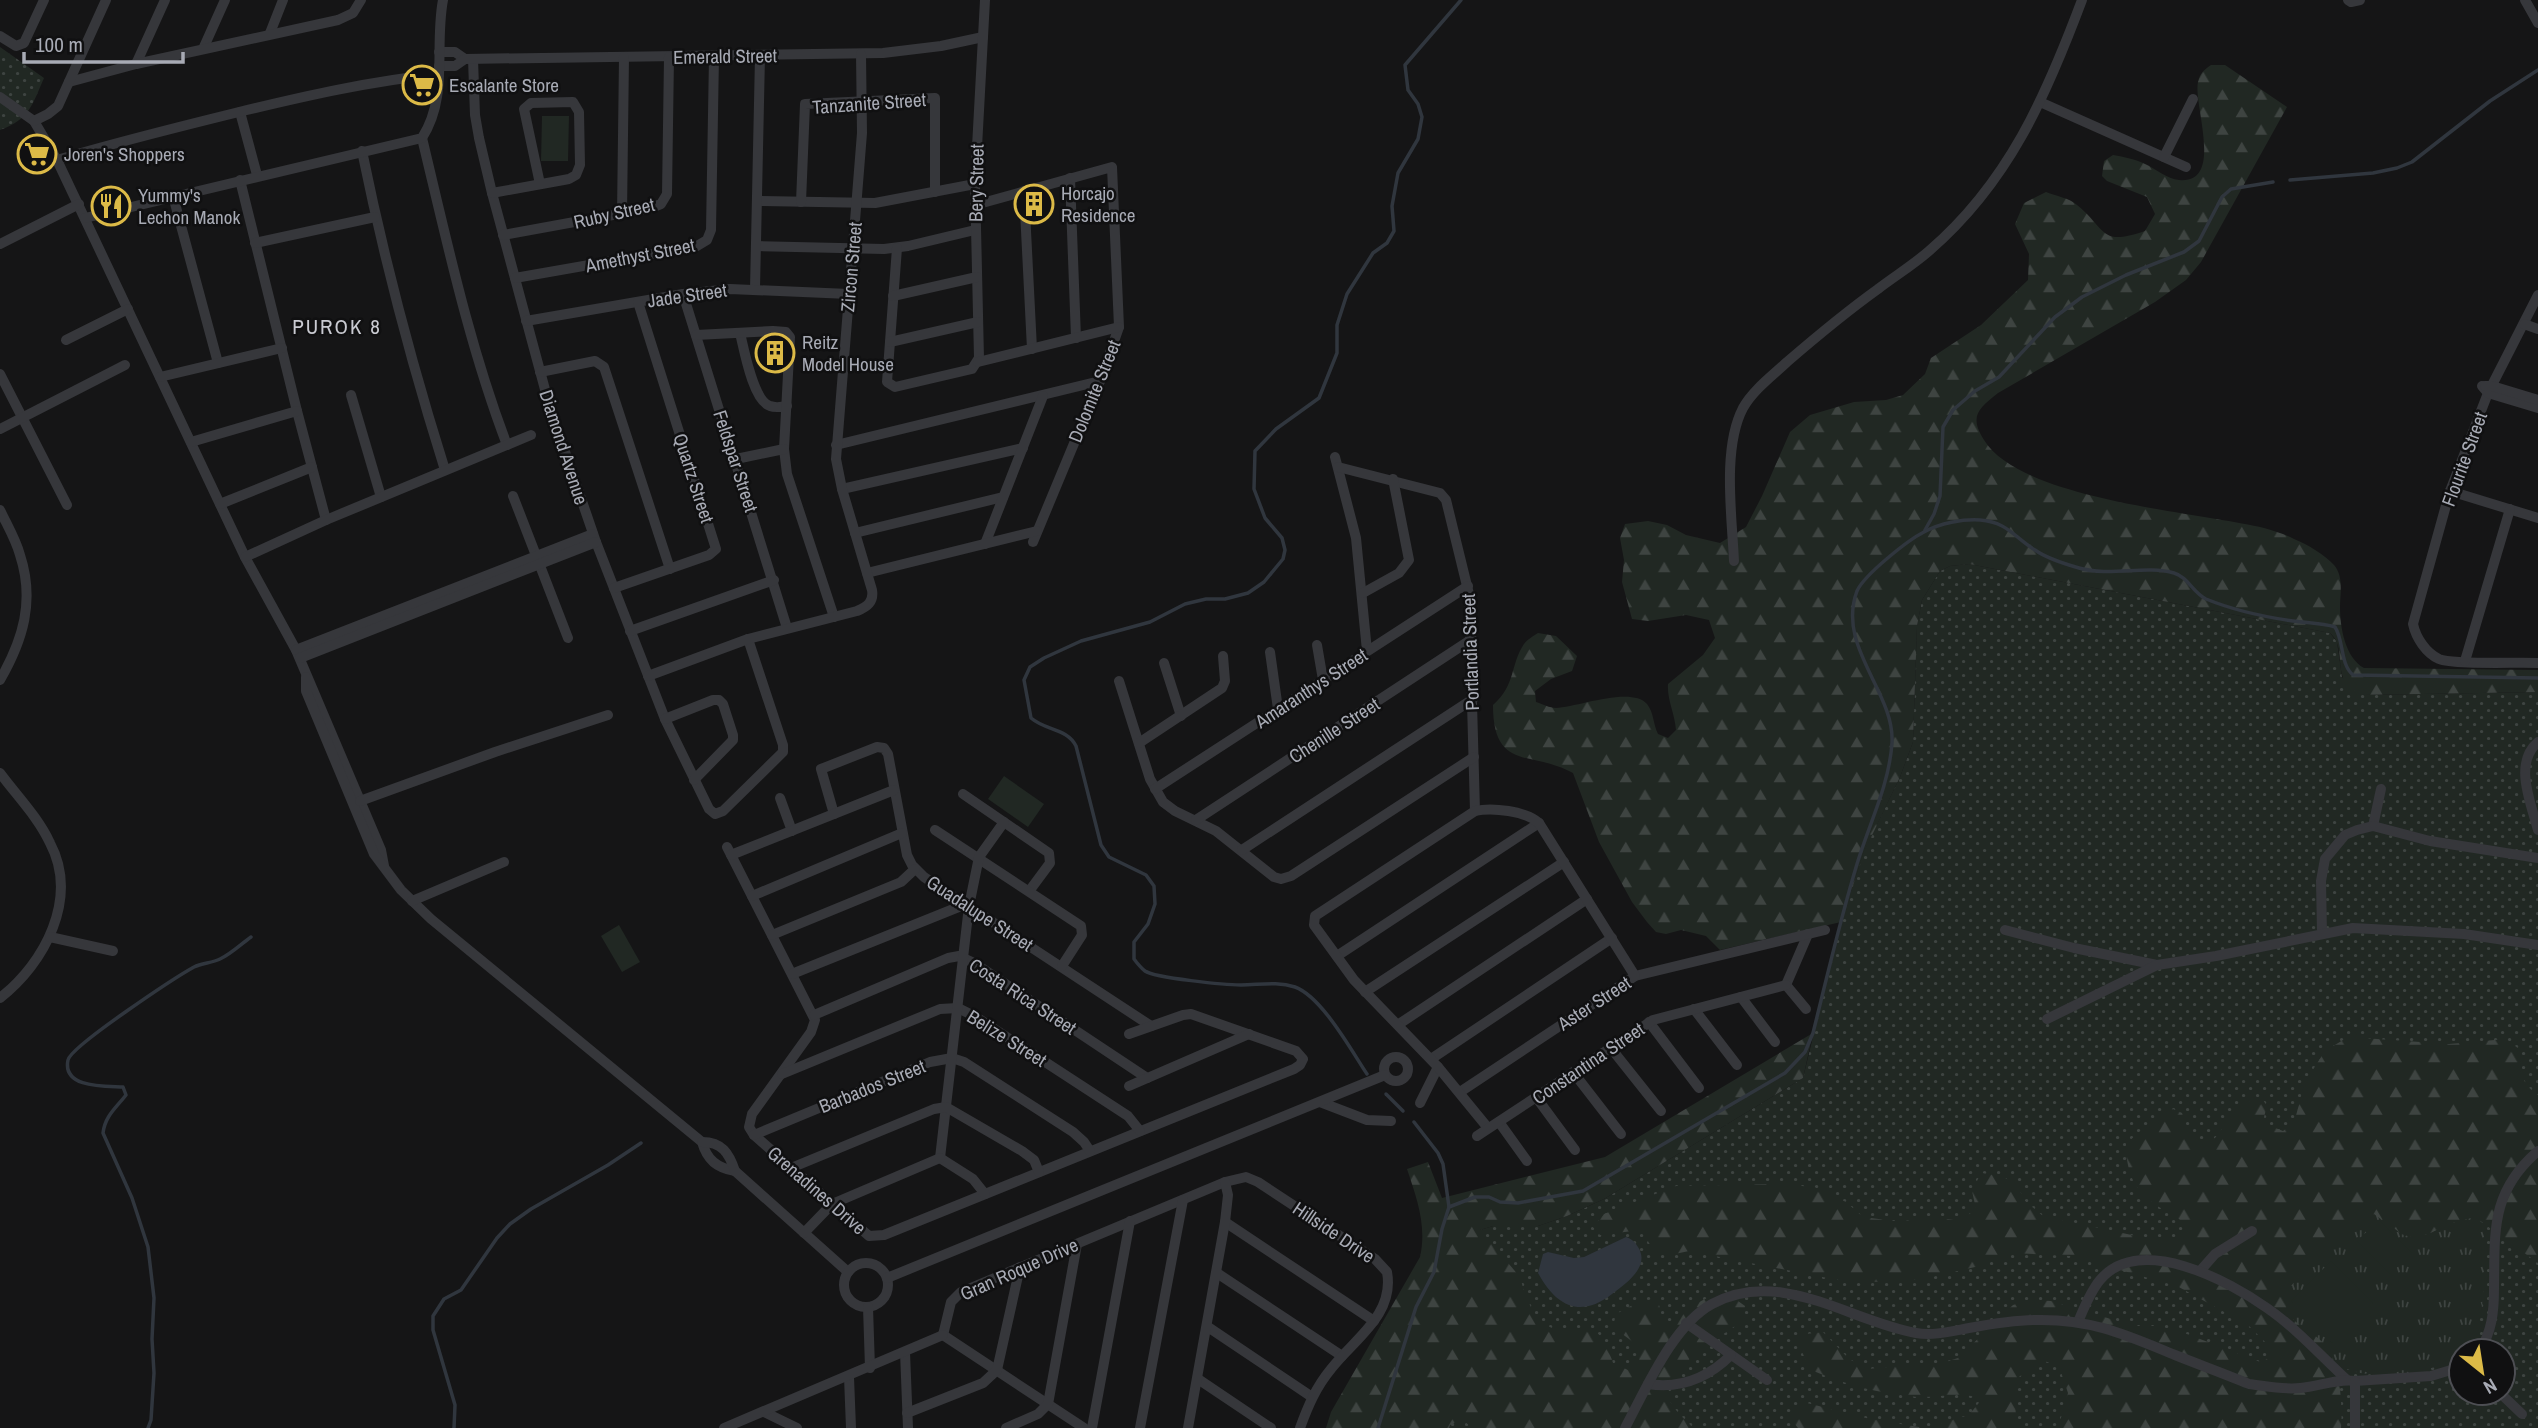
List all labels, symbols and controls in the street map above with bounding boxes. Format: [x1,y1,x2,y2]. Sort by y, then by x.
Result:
scale bar [24,21,184,65]
text: 100 m [35,30,83,59]
street label: Emerald Street [673,42,778,70]
supermarket icon: Escalante Store [401,64,443,106]
place label: Escalante Store [449,72,559,98]
street label: Tanzanite Street [811,86,927,120]
supermarket icon: Joren's Shoppers [16,133,58,175]
place label: Joren's Shoppers [64,141,185,167]
street label: Bery Street [962,143,990,222]
place label: Horcajo Residence [1061,180,1135,228]
place label: Yummy's Lechon Manok [138,182,240,230]
building icon: Horcajo Residence [1013,183,1055,225]
restaurant icon: Yummy's Lechon Manok [90,185,132,227]
street label: Ruby Street [571,191,658,235]
street label: Zircon Street [834,220,868,313]
street label: Amethyst Street [582,232,698,279]
street label: Jade Street [646,276,729,313]
district label: PUROK 8 [292,312,382,341]
place label: Reitz Model House [802,329,894,377]
building icon: Reitz Model House [754,332,796,374]
street label: Dolomite Street [1062,335,1127,446]
street label: Diamond Avenue [533,386,595,508]
street label: Feldspar Street [707,407,765,516]
street label: Flourite Street [2435,408,2493,510]
street label: Quartz Street [667,430,721,527]
street label: Portlandia Street [1455,592,1485,711]
street label: Amaranthys Street [1249,642,1373,735]
street label: Chenille Street [1284,691,1385,769]
street label: Guadalupe Street [922,869,1039,958]
street label: Costa Rica Street [964,952,1082,1041]
street label: Aster Street [1552,969,1636,1037]
street label: Belize Street [962,1003,1052,1073]
street label: Constantina Street [1527,1016,1650,1110]
street label: Barbados Street [815,1053,930,1119]
street label: Grenadines Drive [762,1140,872,1240]
street label: Hillside Drive [1288,1195,1380,1269]
street label: Gran Roque Drive [956,1231,1082,1307]
north arrow [2447,1337,2517,1407]
text: N [2479,1373,2502,1401]

